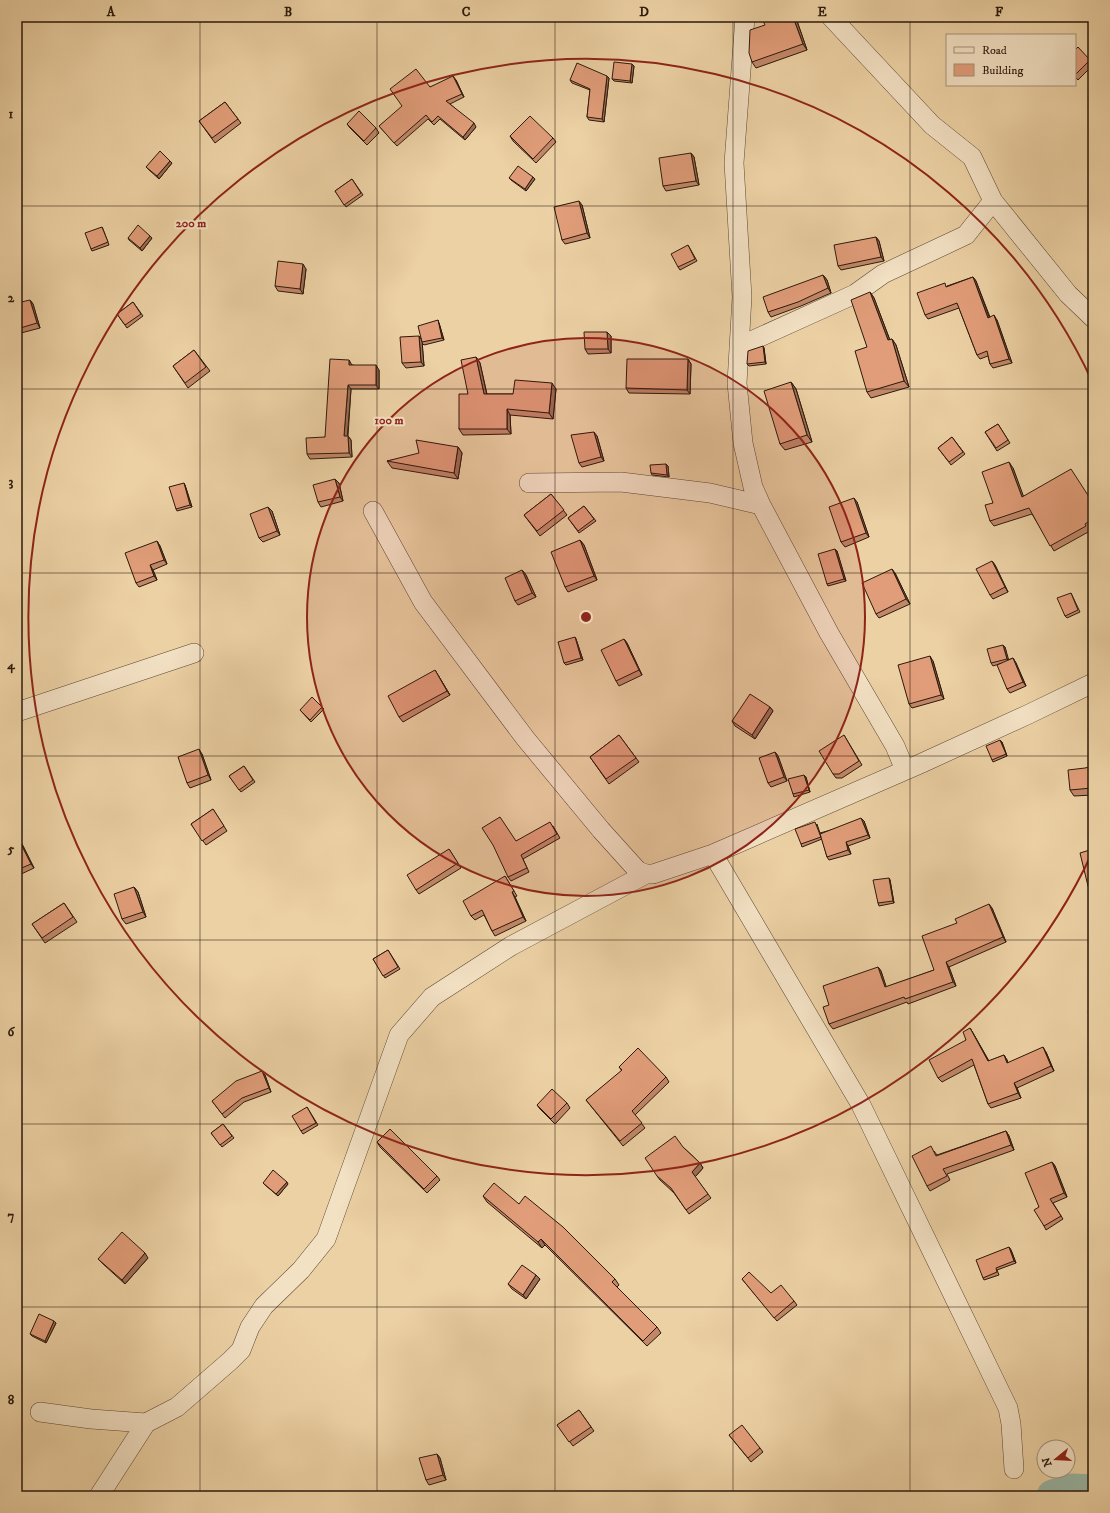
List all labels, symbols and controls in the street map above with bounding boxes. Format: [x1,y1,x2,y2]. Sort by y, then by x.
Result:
text: A [106,4,116,20]
text: B [284,4,292,20]
text: C [462,4,471,20]
text: D [639,4,649,20]
text: E [817,4,827,20]
text: F [995,4,1004,20]
legend [946,34,1076,86]
text: Road [982,43,1007,58]
text: Building [982,63,1023,78]
text: 1 [9,106,14,122]
text: 200 m [176,216,206,231]
text: 2 [8,290,15,306]
text: 100 m [375,413,403,428]
text: 3 [9,474,14,490]
centre of rings [579,610,593,624]
text: 4 [6,657,15,674]
text: 5 [7,841,15,857]
text: 6 [8,1024,16,1040]
text: 7 [8,1208,15,1224]
text: 8 [8,1392,15,1408]
north arrow [1036,1439,1076,1479]
text: N [1039,1455,1055,1468]

